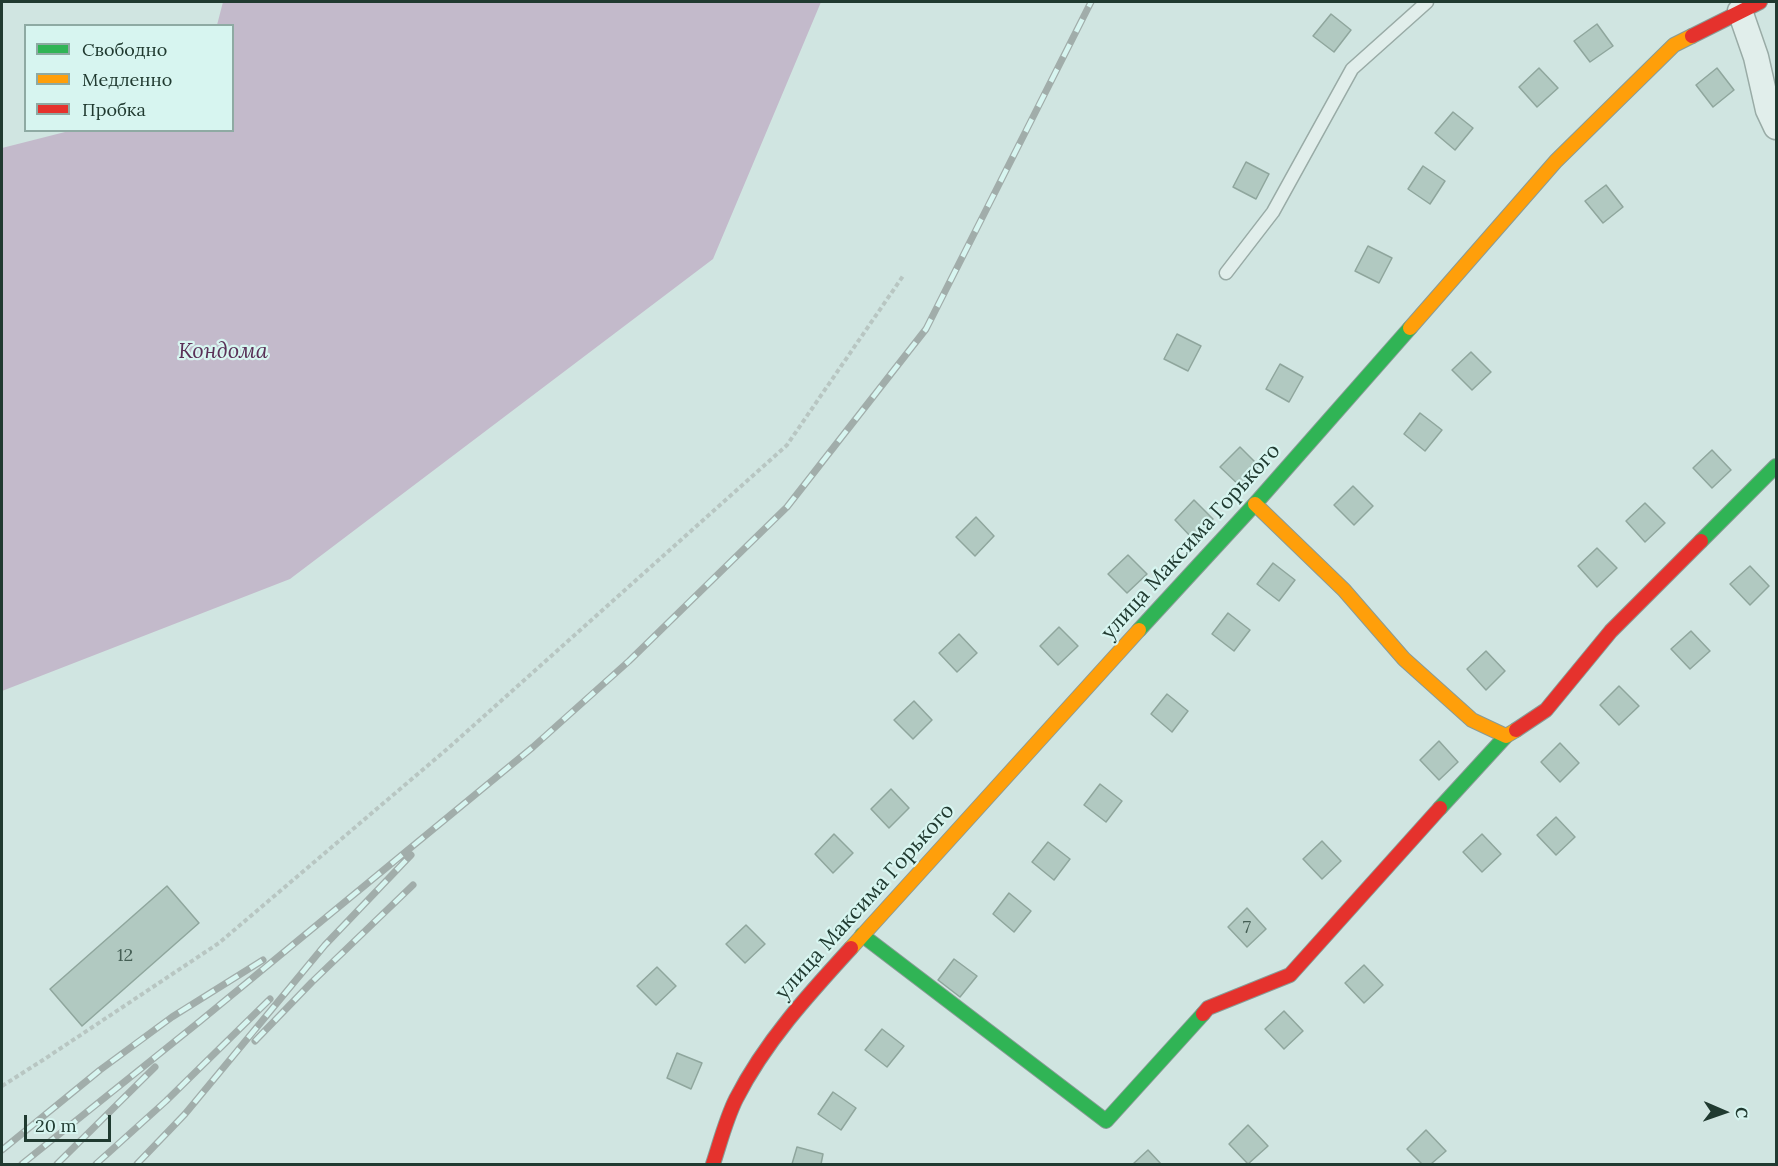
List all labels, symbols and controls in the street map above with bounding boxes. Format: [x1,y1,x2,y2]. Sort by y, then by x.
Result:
legend [24,24,234,132]
text: Свободно [82,38,167,61]
text: Медленно [82,68,172,91]
text: Пробка [82,98,146,121]
water label: Кондома [178,339,268,365]
street label: улица Максима Горького [1096,439,1286,645]
street label: улица Максима Горького [770,799,960,1005]
house number: 7 [1243,917,1251,939]
house number: 12 [117,945,133,967]
north arrow [1694,1082,1754,1142]
scale bar [27,1103,114,1141]
text: С [1732,1107,1752,1118]
text: 20 m [35,1114,77,1137]

